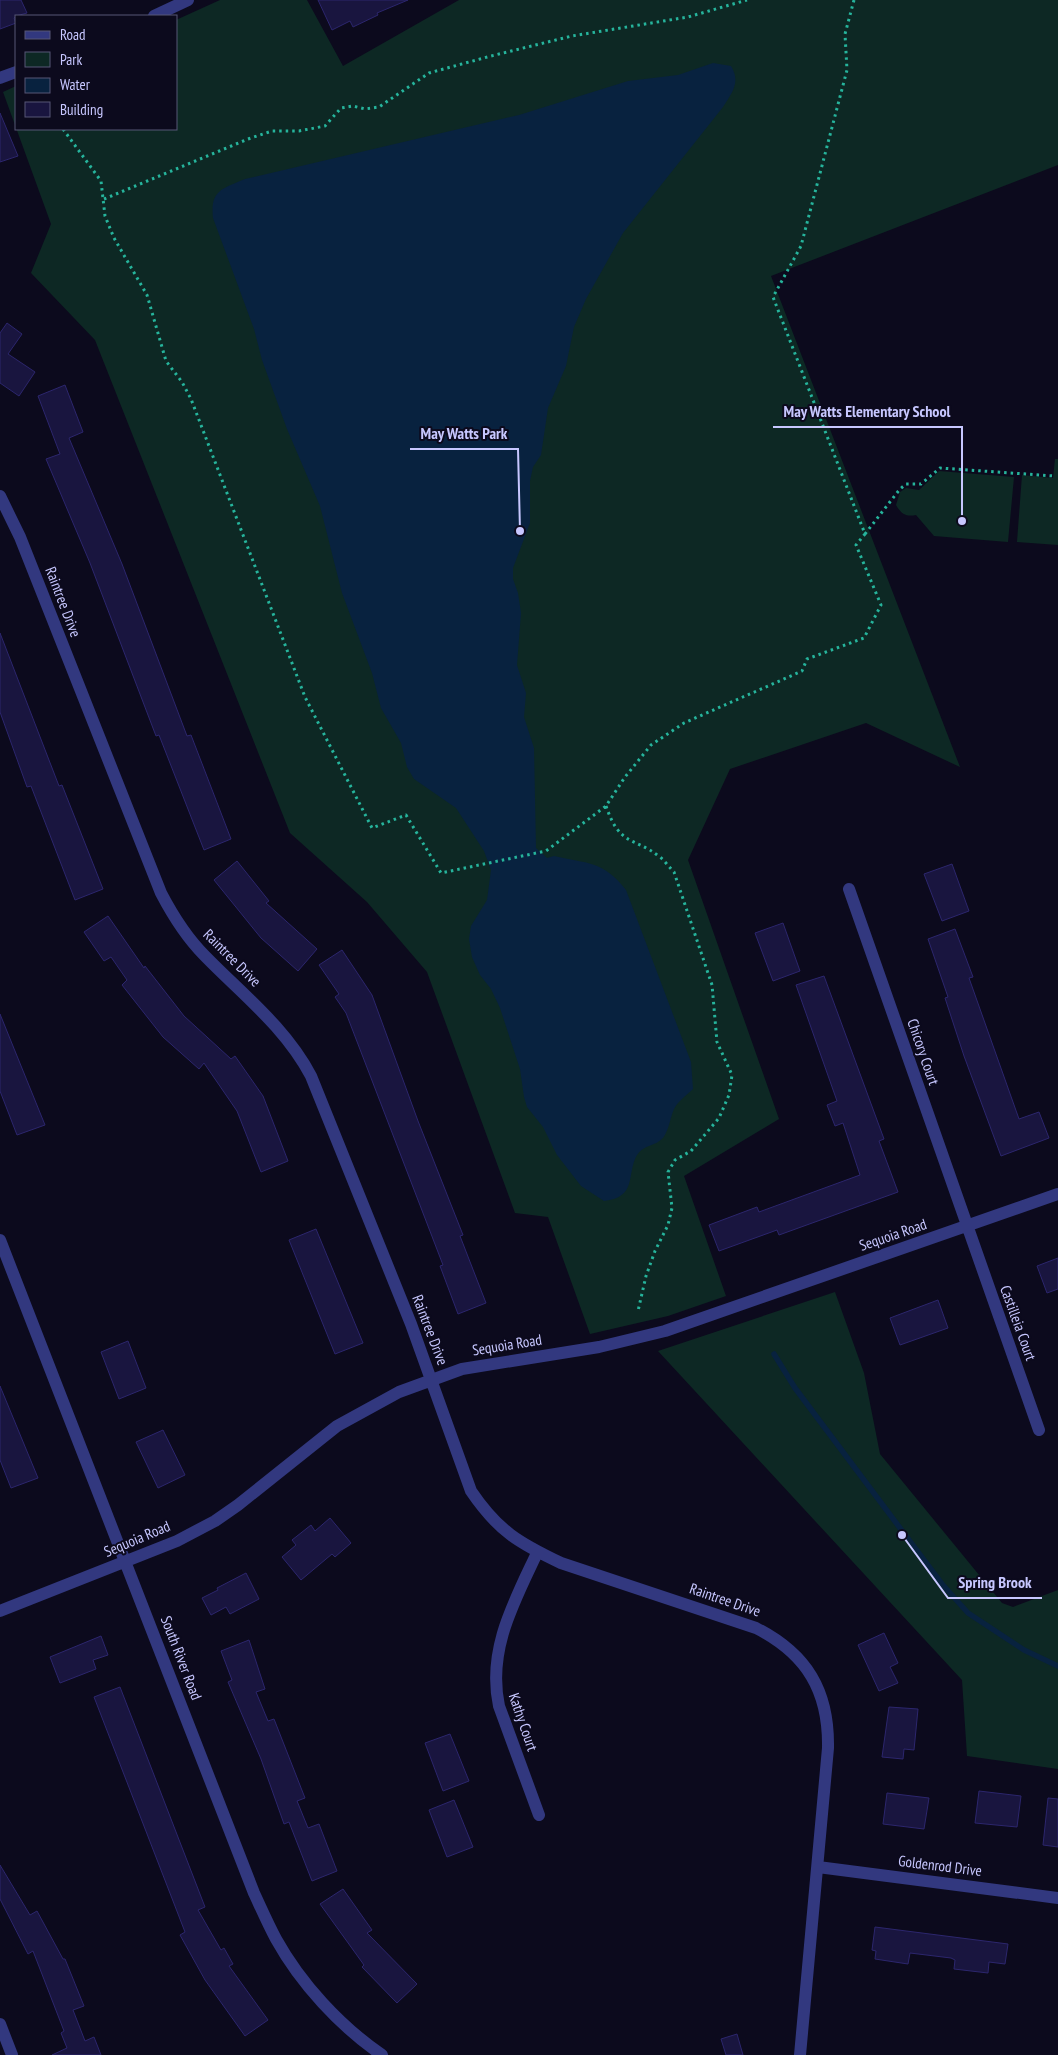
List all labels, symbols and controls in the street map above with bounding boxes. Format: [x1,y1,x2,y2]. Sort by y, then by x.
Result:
legend [15,15,178,130]
text: Road [60,25,86,44]
text: Park [60,50,82,69]
text: Water [60,75,91,94]
text: Building [60,100,103,119]
callout: May Watts Elementary School [773,396,962,427]
text: May Watts Elementary School [784,401,951,421]
callout: May Watts Park [410,418,518,449]
text: May Watts Park [421,423,508,443]
street label: Raintree Drive [41,564,86,640]
street label: Raintree Drive [199,925,265,991]
street label: Chicory Court [903,1016,944,1087]
street label: Sequoia Road [857,1214,929,1255]
street label: Castilleia Court [996,1283,1041,1363]
street label: Raintree Drive [408,1292,453,1368]
street label: Sequoia Road [471,1330,543,1359]
street label: Sequoia Road [101,1516,173,1561]
callout: Spring Brook [948,1567,1042,1598]
text: Spring Brook [958,1572,1032,1592]
street label: Raintree Drive [687,1579,763,1621]
street label: South River Road [157,1613,206,1703]
street label: Kathy Court [505,1690,542,1753]
street label: Goldenrod Drive [897,1851,983,1880]

